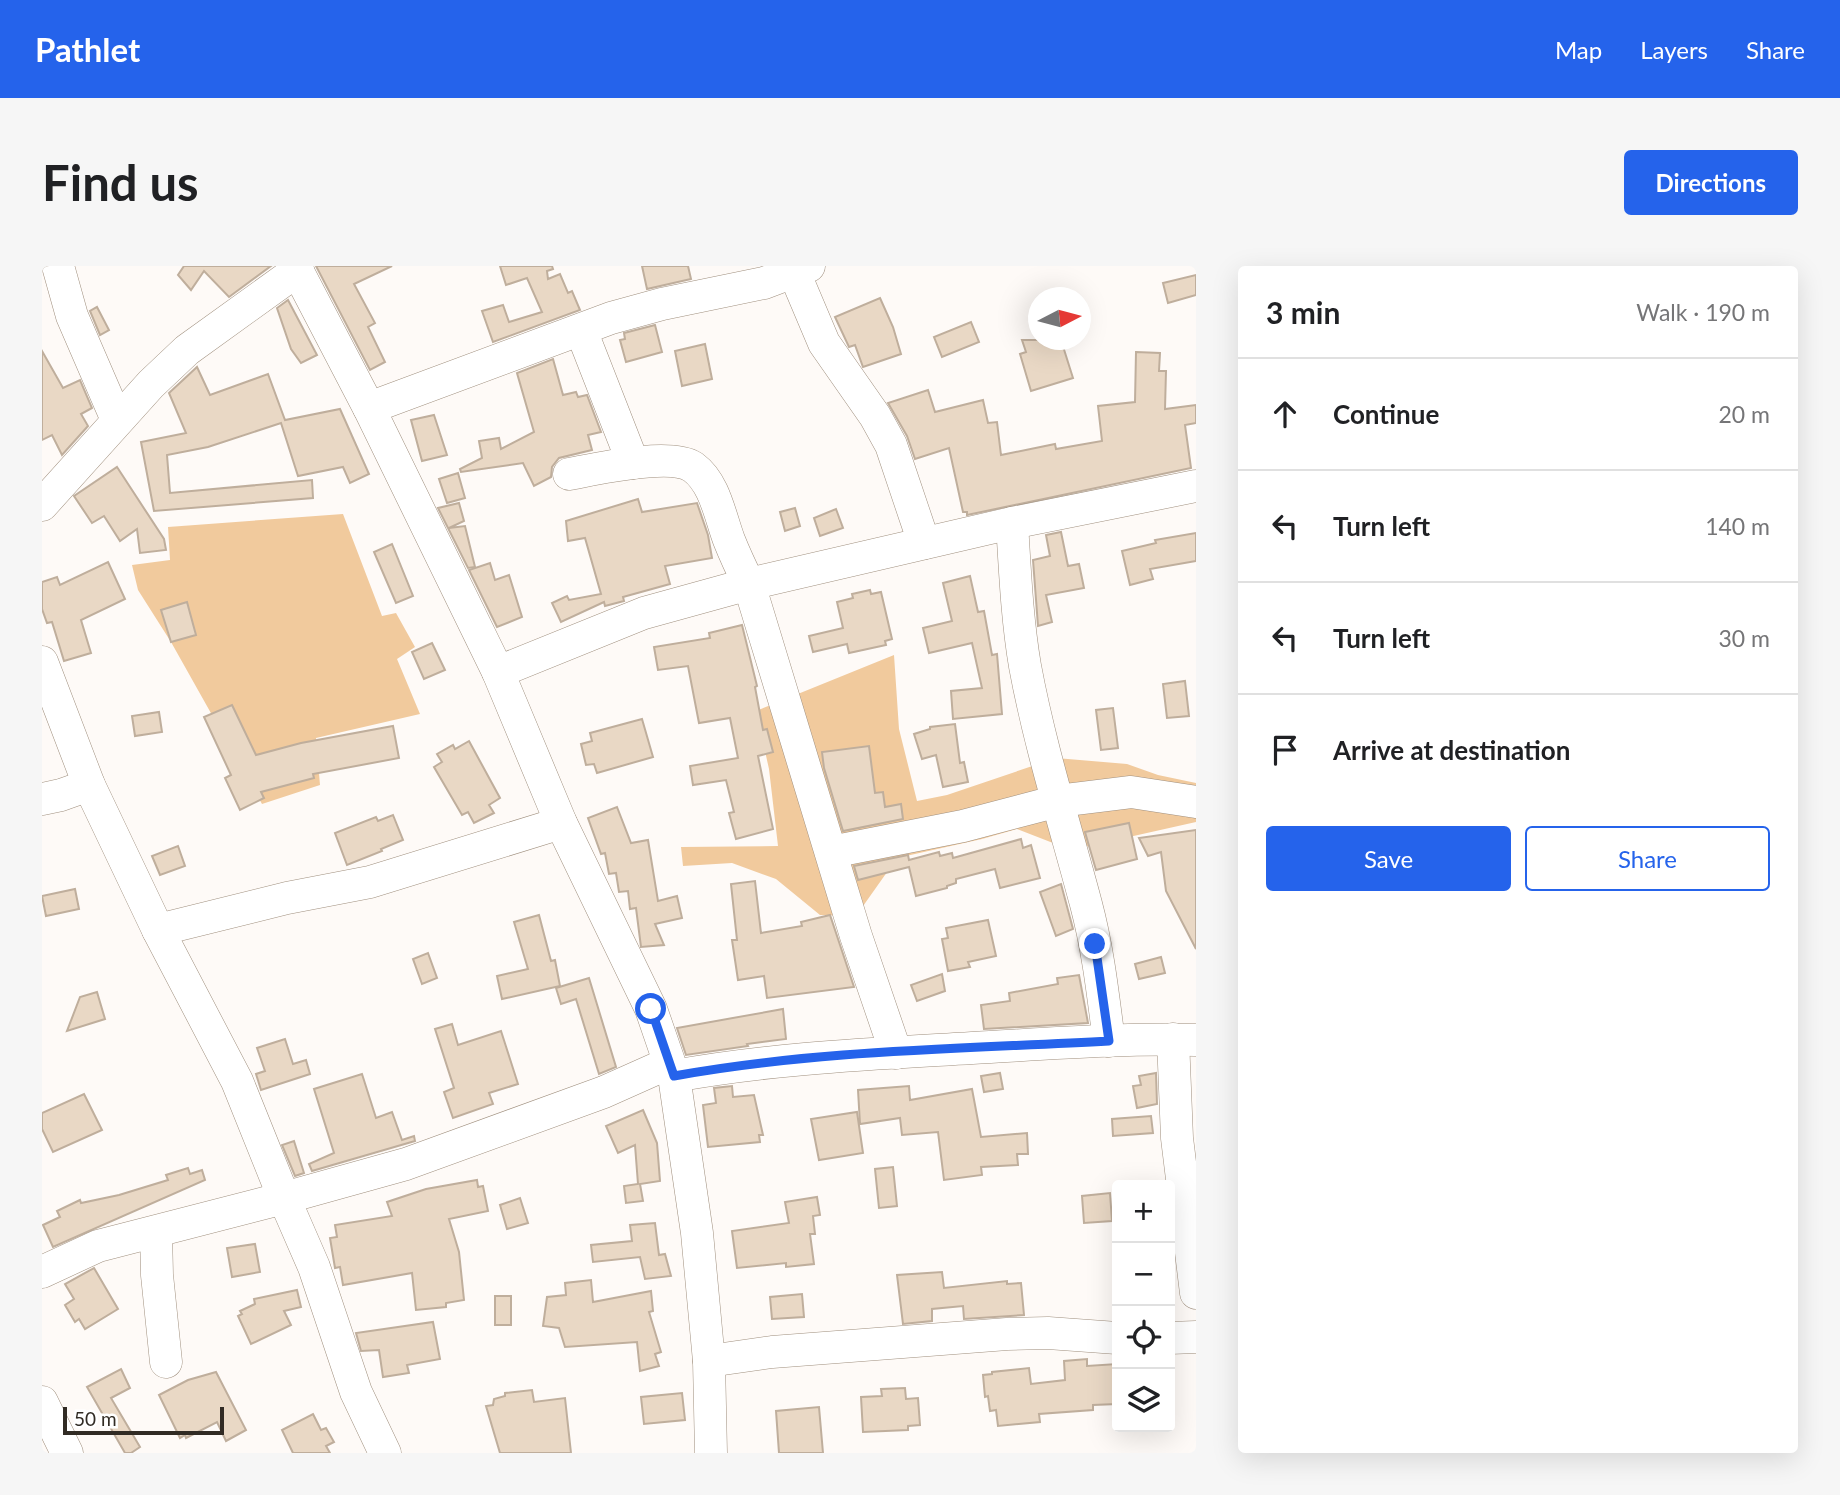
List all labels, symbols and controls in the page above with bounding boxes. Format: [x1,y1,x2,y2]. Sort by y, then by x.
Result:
text: Pathlet [35,29,140,69]
text: Map [1555,35,1602,64]
text: Layers [1640,35,1708,64]
text: Share [1746,35,1805,64]
button: Directions [1624,150,1798,215]
text: Find us [42,153,199,211]
north arrow [1028,287,1091,350]
text: 3 min [1266,294,1340,330]
text: Walk · 190 m [1636,298,1770,326]
icon: ahead [1266,395,1304,433]
text: Continue [1333,398,1439,430]
text: 20 m [1719,400,1770,428]
icon: left [1266,507,1304,545]
text: Turn left [1333,510,1430,542]
text: 140 m [1705,512,1770,540]
icon: left [1266,619,1304,657]
text: Turn left [1333,622,1430,654]
text: 30 m [1719,624,1770,652]
icon: arrive [1266,731,1304,769]
text: Arrive at destination [1333,734,1570,766]
button: Save [1266,826,1511,891]
button: Share [1525,826,1770,891]
route end [1079,928,1110,959]
route start [635,993,666,1024]
map controls [1112,1180,1175,1432]
button: + [1112,1180,1175,1243]
button: − [1112,1243,1175,1306]
button: locate [1112,1306,1175,1369]
button: layers [1112,1369,1175,1432]
scale bar [63,1404,224,1436]
text: 50 m [74,1407,117,1430]

